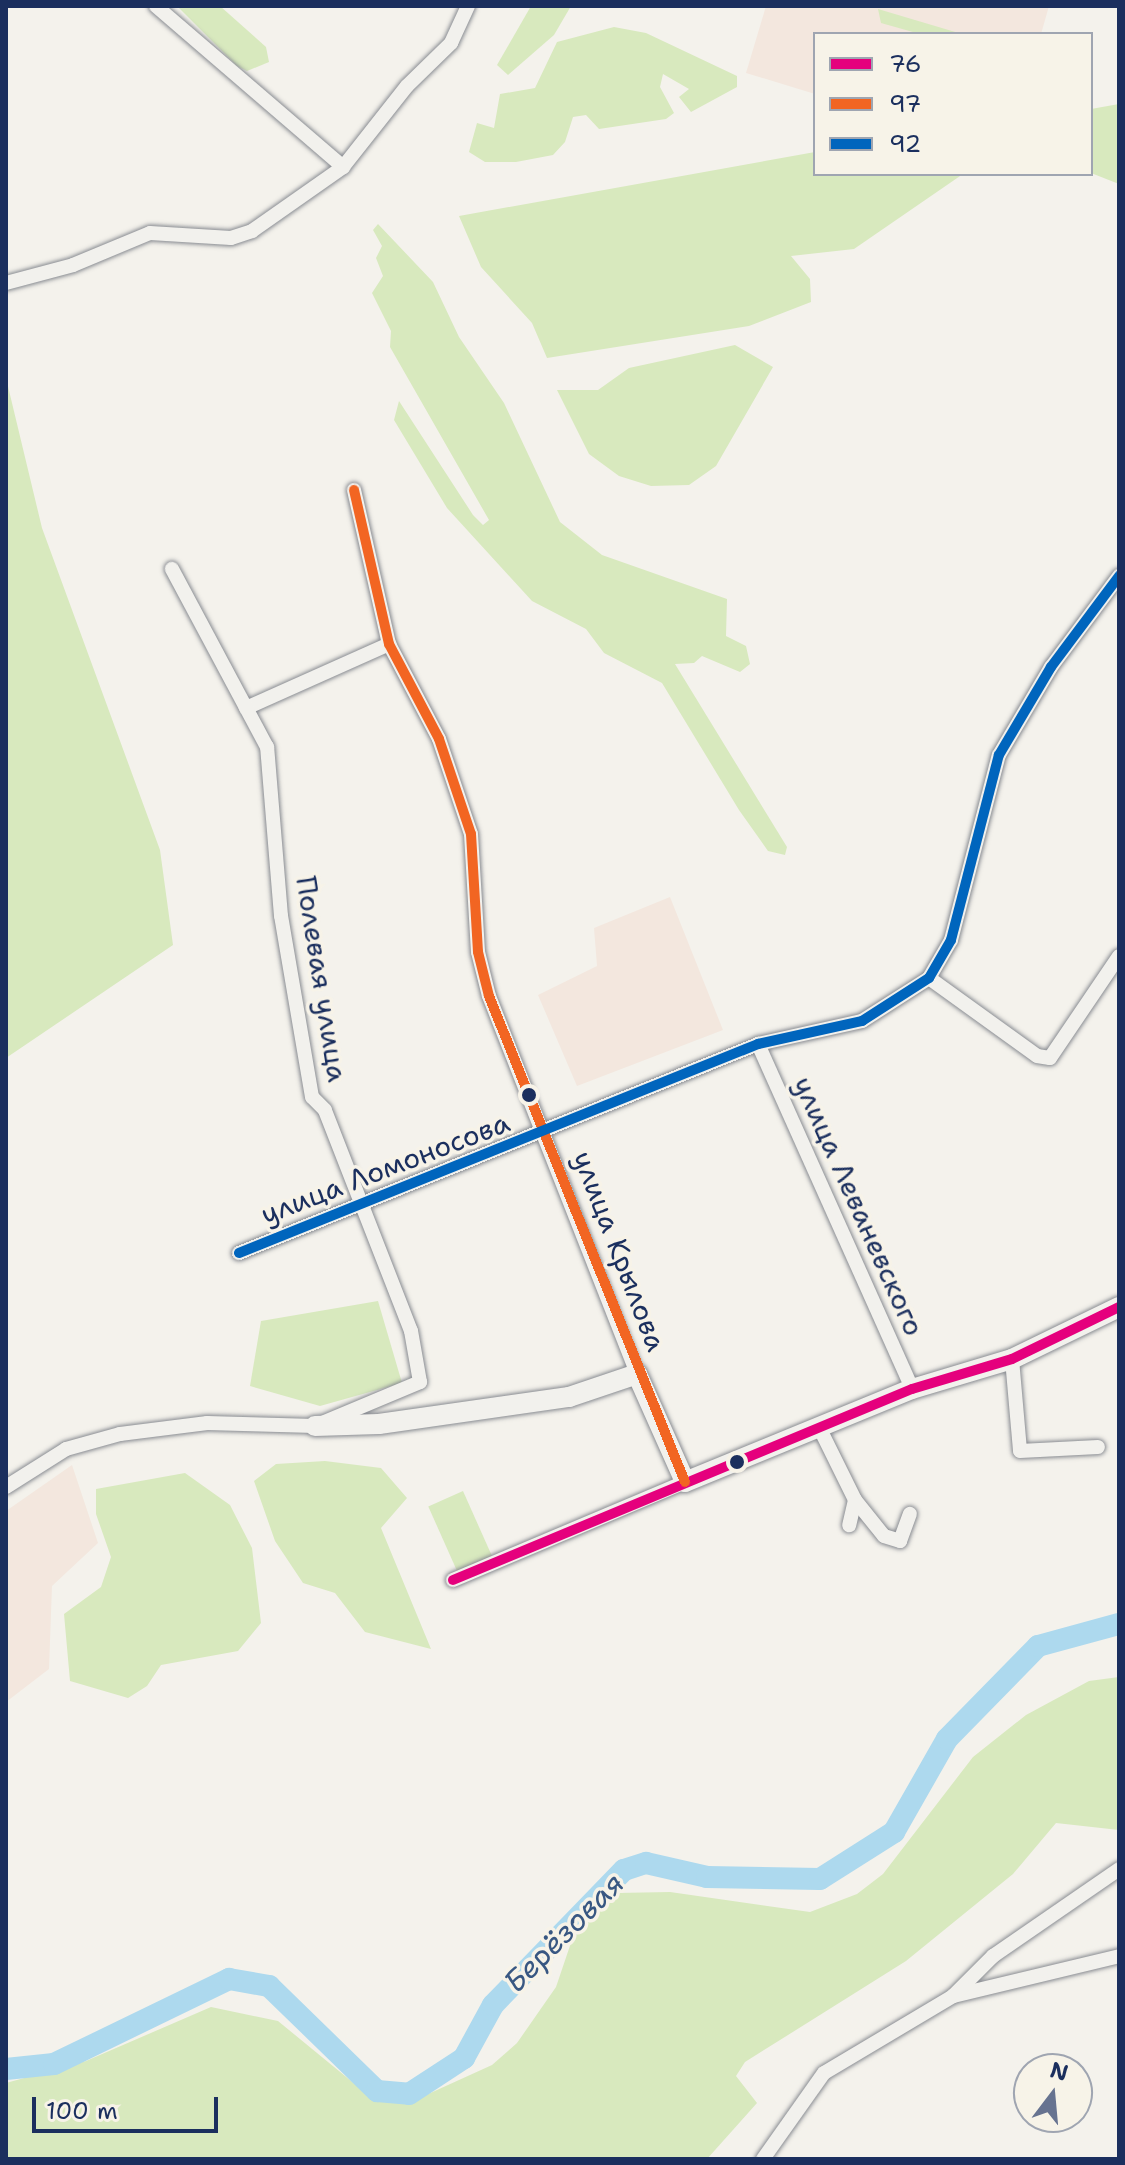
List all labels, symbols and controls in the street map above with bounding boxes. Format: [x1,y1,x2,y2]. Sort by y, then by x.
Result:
legend [813,32,1093,176]
text: 76 [889,48,922,80]
text: 97 [889,88,921,120]
text: 92 [889,128,921,160]
street label: Полевая улица [289,874,355,1084]
street label: улица Леваневского [787,1071,931,1341]
unlabelled marker [521,1087,537,1103]
street label: улица Ломоносова [256,1105,514,1231]
street label: улица Крылова [566,1146,674,1356]
unlabelled marker [729,1454,745,1470]
water label: Берёзовая [497,1866,631,2000]
north arrow [1013,2053,1093,2133]
text: N [1047,2055,1072,2088]
scale bar [36,2081,222,2131]
text: 100 m [46,2095,118,2127]

